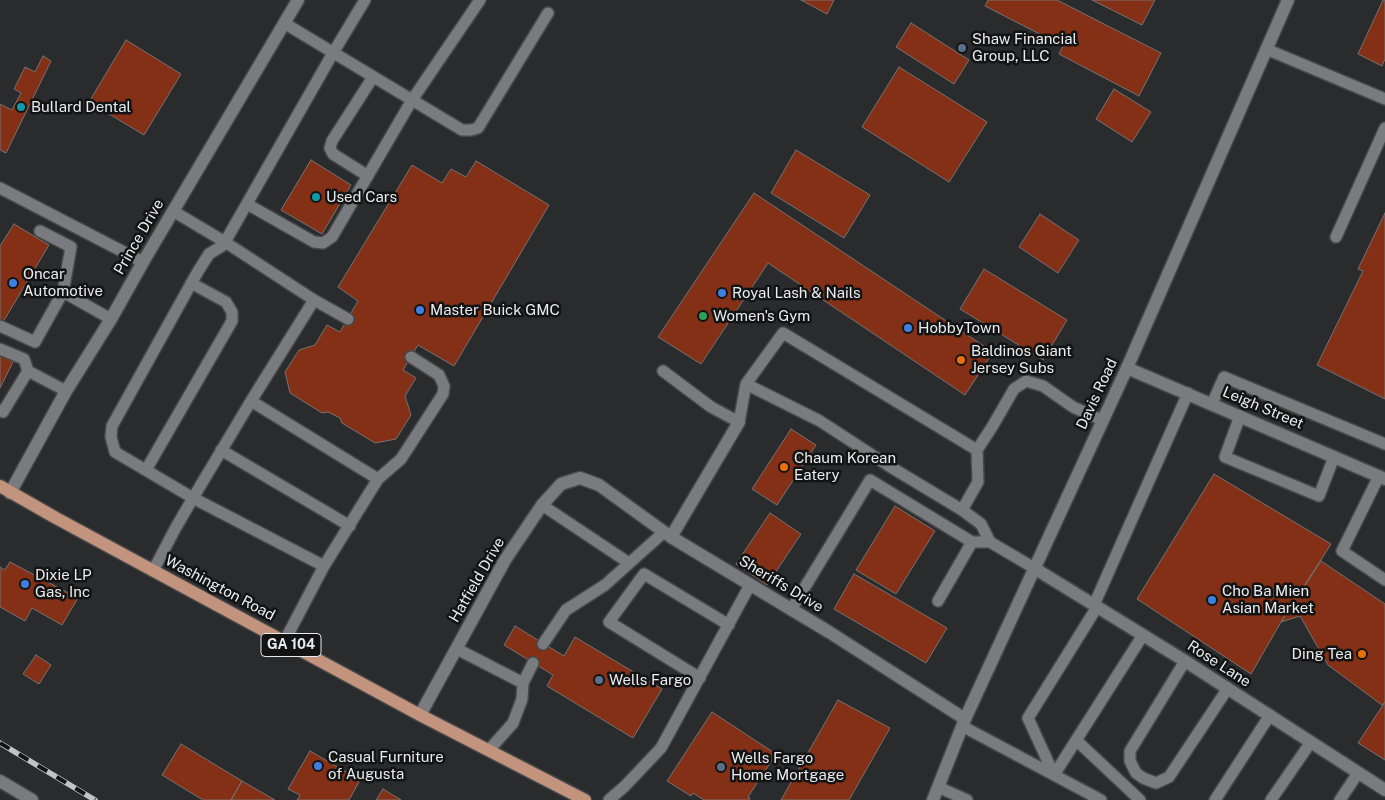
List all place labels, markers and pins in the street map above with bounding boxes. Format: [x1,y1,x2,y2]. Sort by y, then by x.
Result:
place label: Shaw Financial Group, LLC [972,30,1077,65]
marker: Shaw Financial Group, LLC [956,42,968,54]
place label: Bullard Dental [31,98,131,116]
marker: Bullard Dental [15,101,27,113]
place label: Used Cars [326,188,397,206]
marker: Used Cars [310,191,322,203]
place label: Oncar Automotive [23,265,103,300]
marker: Oncar Automotive [7,277,19,289]
place label: Royal Lash & Nails [732,284,861,302]
marker: Royal Lash & Nails [716,287,728,299]
place label: Master Buick GMC [430,301,560,319]
marker: Master Buick GMC [414,304,426,316]
place label: Women's Gym [713,307,810,325]
marker: Women's Gym [697,310,709,322]
place label: HobbyTown [918,319,1000,337]
marker: HobbyTown [902,322,914,334]
place label: Baldinos Giant Jersey Subs [971,342,1072,377]
marker: Baldinos Giant Jersey Subs [955,354,967,366]
place label: Chaum Korean Eatery [794,449,896,484]
marker: Chaum Korean Eatery [778,461,790,473]
place label: Dixie LP Gas, Inc [35,566,92,601]
marker: Dixie LP Gas, Inc [19,578,31,590]
place label: Cho Ba Mien Asian Market [1222,582,1314,617]
marker: Cho Ba Mien Asian Market [1206,594,1218,606]
place label: Ding Tea [1292,645,1352,663]
marker: Ding Tea [1356,648,1368,660]
place label: Wells Fargo [609,671,691,689]
marker: Wells Fargo [593,674,605,686]
place label: Casual Furniture of Augusta [328,748,444,783]
place label: Wells Fargo Home Mortgage [731,749,844,784]
marker: Casual Furniture of Augusta [312,760,324,772]
marker: Wells Fargo Home Mortgage [715,761,727,773]

